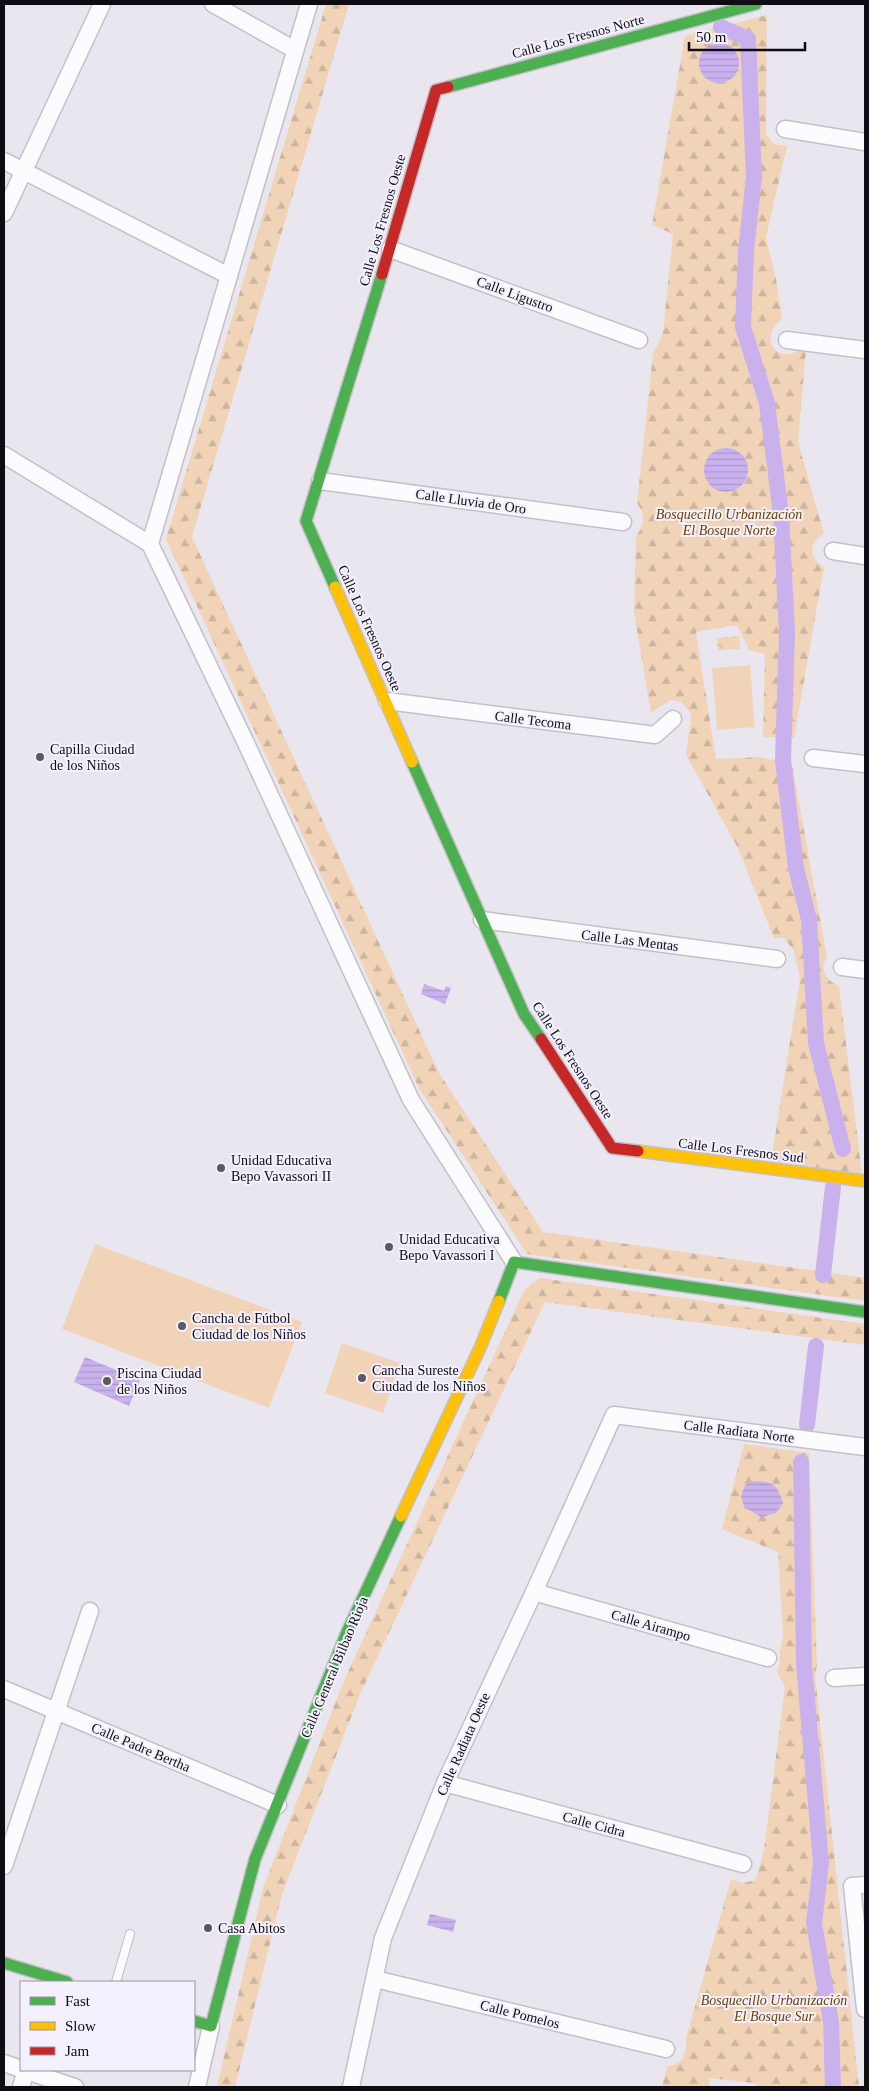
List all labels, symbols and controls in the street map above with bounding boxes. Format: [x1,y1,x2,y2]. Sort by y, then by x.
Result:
street label: Calle Los Fresnos Norte [510,12,646,61]
scale bar [689,20,805,52]
text: 50 m [696,29,727,45]
street label: Calle Los Fresnos Oeste [356,152,409,288]
street label: Calle Ligustro [474,274,555,315]
street label: Calle Lluvia de Oro [415,486,527,517]
park label: Bosquecillo Urbanización El Bosque Norte [656,507,802,538]
street label: Calle Los Fresnos Oeste [335,563,404,694]
street label: Calle Tecoma [494,708,573,733]
place label: Capilla Ciudad de los Niños [50,742,134,773]
marker: Capilla Ciudad de los Niños [34,751,46,763]
street label: Calle Las Mentas [580,927,679,954]
street label: Calle Los Fresnos Oeste [529,999,616,1122]
street label: Calle Los Fresnos Sud [677,1135,805,1166]
place label: Unidad Educativa Bepo Vavassori II [231,1153,332,1184]
marker: Unidad Educativa Bepo Vavassori II [215,1162,227,1174]
place label: Unidad Educativa Bepo Vavassori I [399,1232,500,1263]
marker: Unidad Educativa Bepo Vavassori I [383,1241,395,1253]
place label: Cancha de Fútbol Ciudad de los Niños [192,1311,306,1342]
marker: Cancha de Fútbol Ciudad de los Niños [176,1320,188,1332]
place label: Cancha Sureste Ciudad de los Niños [372,1363,486,1394]
place label: Piscina Ciudad de los Niños [117,1366,201,1397]
marker: Cancha Sureste Ciudad de los Niños [356,1372,368,1384]
marker: Piscina Ciudad de los Niños [101,1375,113,1387]
street label: Calle Radiata Norte [683,1417,795,1446]
street label: Calle General Bilbao Rioja [298,1594,371,1740]
street label: Calle Airampo [609,1607,692,1644]
street label: Calle Radiata Oeste [434,1690,493,1798]
street label: Calle Padre Bertha [89,1720,193,1775]
street label: Calle Cidra [561,1809,628,1840]
place label: Casa Abitos [218,1921,285,1936]
marker: Casa Abitos [202,1922,214,1934]
legend [20,1981,195,2071]
text: Fast [65,1993,91,2009]
park label: Bosquecillo Urbanización El Bosque Sur [701,1993,847,2024]
street label: Calle Pomelos [479,1997,561,2032]
text: Slow [65,2018,96,2034]
text: Jam [65,2043,89,2059]

